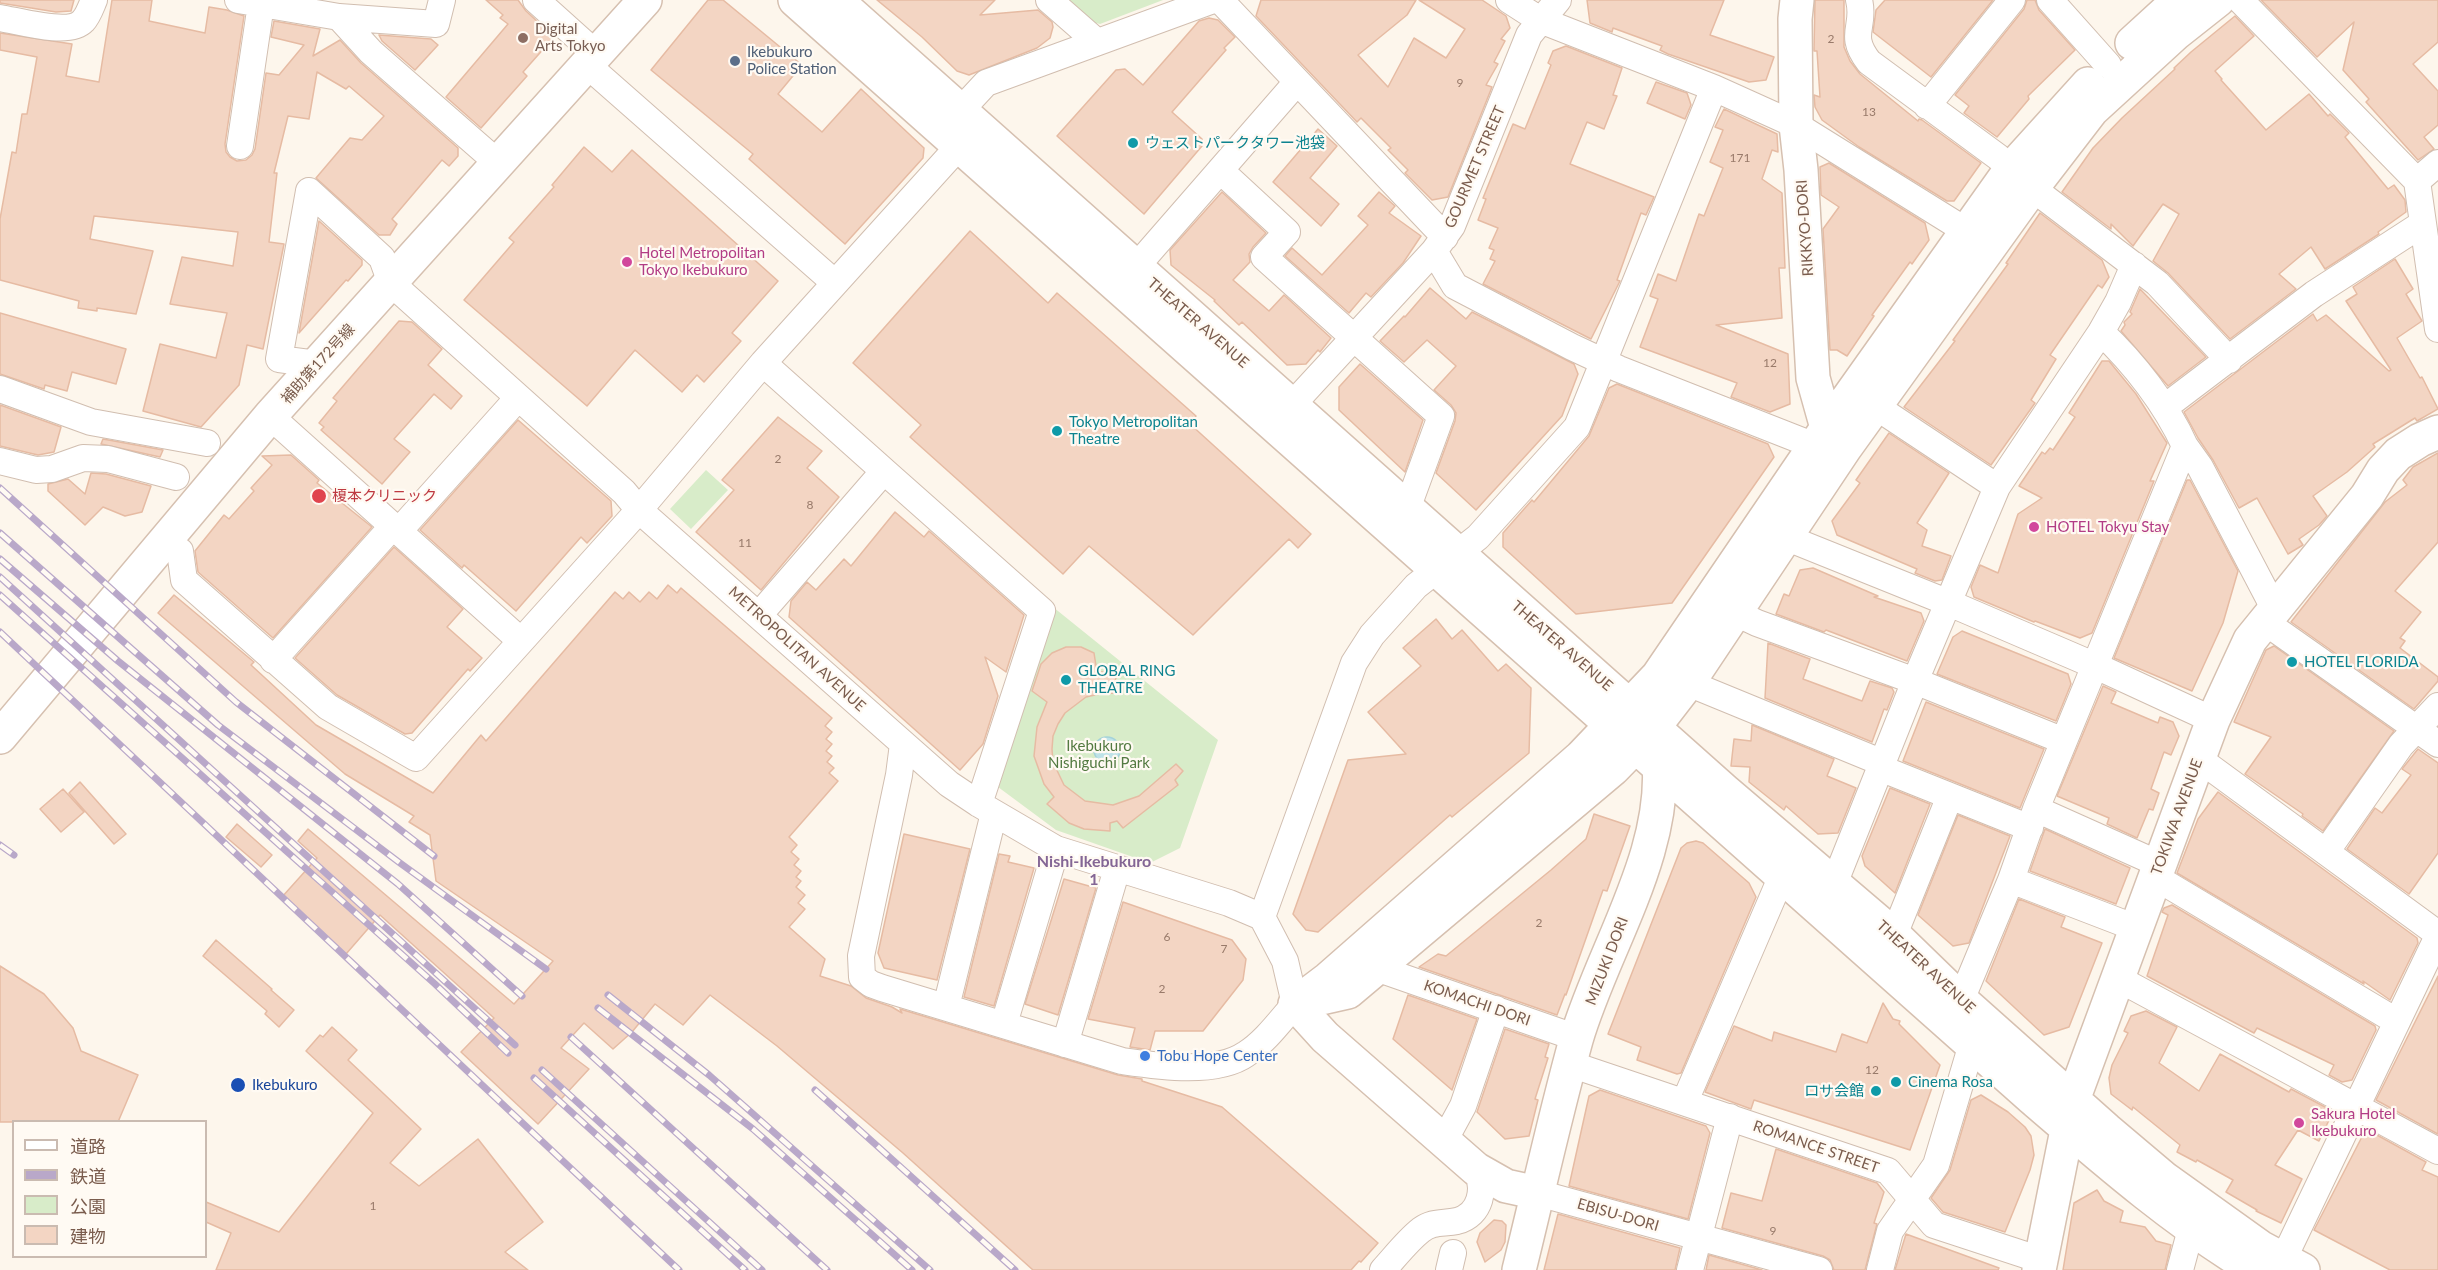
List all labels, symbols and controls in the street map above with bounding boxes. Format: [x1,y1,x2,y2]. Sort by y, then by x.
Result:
place label: Digital Arts Tokyo [535,20,605,55]
marker: Digital Arts Tokyo [516,31,530,45]
house number: 2 [1828,32,1834,46]
place label: Ikebukuro Police Station [747,43,837,78]
marker: Ikebukuro Police Station [728,54,742,68]
house number: 9 [1457,76,1463,90]
street label: GOURMET STREET [1441,103,1509,231]
house number: 13 [1862,105,1876,119]
place label: ウェストパークタワー池袋 [1145,134,1325,152]
marker: ウェストパークタワー池袋 [1126,136,1140,150]
house number: 171 [1730,151,1750,165]
street label: RIKKYO-DORI [1793,179,1817,277]
place label: Hotel Metropolitan Tokyo Ikebukuro [639,244,765,279]
marker: Hotel Metropolitan Tokyo Ikebukuro [620,255,634,269]
street label: THEATER AVENUE [1144,274,1252,372]
street label: 補助第172号線 [277,320,359,408]
house number: 12 [1763,356,1777,370]
place label: Tokyo Metropolitan Theatre [1069,413,1198,448]
marker: Tokyo Metropolitan Theatre [1050,424,1064,438]
house number: 2 [775,452,781,466]
marker: 榎本クリニック [310,487,328,505]
place label: 榎本クリニック [332,487,437,505]
house number: 8 [807,498,813,512]
place label: HOTEL Tokyu Stay [2046,518,2169,536]
marker: HOTEL Tokyu Stay [2027,520,2041,534]
house number: 11 [738,536,752,550]
street label: METROPOLITAN AVENUE [725,583,869,715]
street label: THEATER AVENUE [1508,597,1616,695]
place label: HOTEL FLORIDA [2304,653,2419,671]
marker: HOTEL FLORIDA [2285,655,2299,669]
place label: GLOBAL RING THEATRE [1078,662,1175,697]
marker: GLOBAL RING THEATRE [1059,673,1073,687]
park label: Ikebukuro Nishiguchi Park [1048,737,1150,772]
street label: TOKIWA AVENUE [2148,756,2206,878]
district label: Nishi-Ikebukuro 1 [1037,852,1151,890]
street label: MIZUKI DORI [1582,914,1632,1008]
house number: 2 [1536,916,1542,930]
street label: THEATER AVENUE [1873,917,1979,1017]
house number: 6 [1164,930,1170,944]
house number: 7 [1221,942,1227,956]
street label: KOMACHI DORI [1421,976,1533,1030]
house number: 2 [1159,982,1165,996]
place label: Tobu Hope Center [1157,1047,1278,1065]
marker: Tobu Hope Center [1138,1049,1152,1063]
house number: 12 [1865,1063,1879,1077]
place label: Cinema Rosa [1908,1073,1993,1091]
marker: Cinema Rosa [1889,1075,1903,1089]
marker: Ikebukuro [229,1076,247,1094]
place label: Ikebukuro [252,1076,318,1094]
place label: ロサ会館 [1804,1082,1864,1100]
marker: ロサ会館 [1869,1084,1883,1098]
place label: Sakura Hotel Ikebukuro [2311,1105,2395,1140]
marker: Sakura Hotel Ikebukuro [2292,1116,2306,1130]
street label: ROMANCE STREET [1751,1117,1881,1177]
legend [12,1120,207,1258]
text: 道路 [70,1135,106,1157]
text: 鉄道 [70,1165,106,1187]
text: 公園 [70,1195,106,1217]
street label: EBISU-DORI [1575,1195,1661,1235]
house number: 1 [370,1199,376,1213]
house number: 9 [1770,1224,1776,1238]
text: 建物 [70,1225,106,1247]

